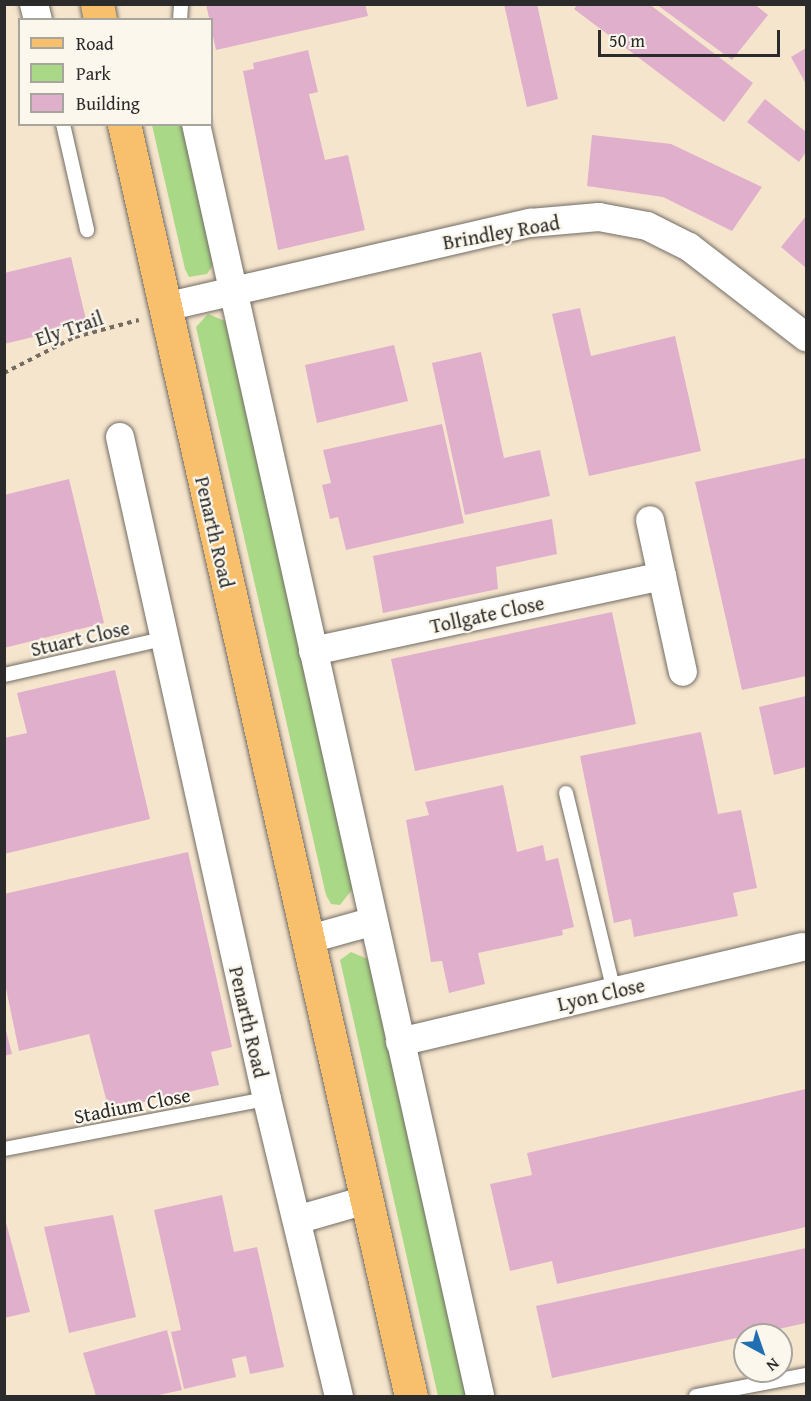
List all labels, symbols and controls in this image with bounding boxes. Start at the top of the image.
legend [18,18,213,126]
scale bar [601,18,782,56]
text: 50 m [609,27,645,54]
text: Road [76,30,114,57]
text: Park [76,60,111,87]
text: Building [76,90,140,117]
street label: Brindley Road [441,210,561,254]
street label: Ely Trail [32,305,106,351]
street label: Penarth Road [191,474,239,590]
street label: Tollgate Close [428,590,546,638]
street label: Stuart Close [28,615,132,661]
street label: Penarth Road [225,964,273,1080]
street label: Lyon Close [555,972,647,1016]
street label: Stadium Close [72,1082,192,1128]
north arrow [733,1323,793,1383]
text: N [761,1353,785,1378]

